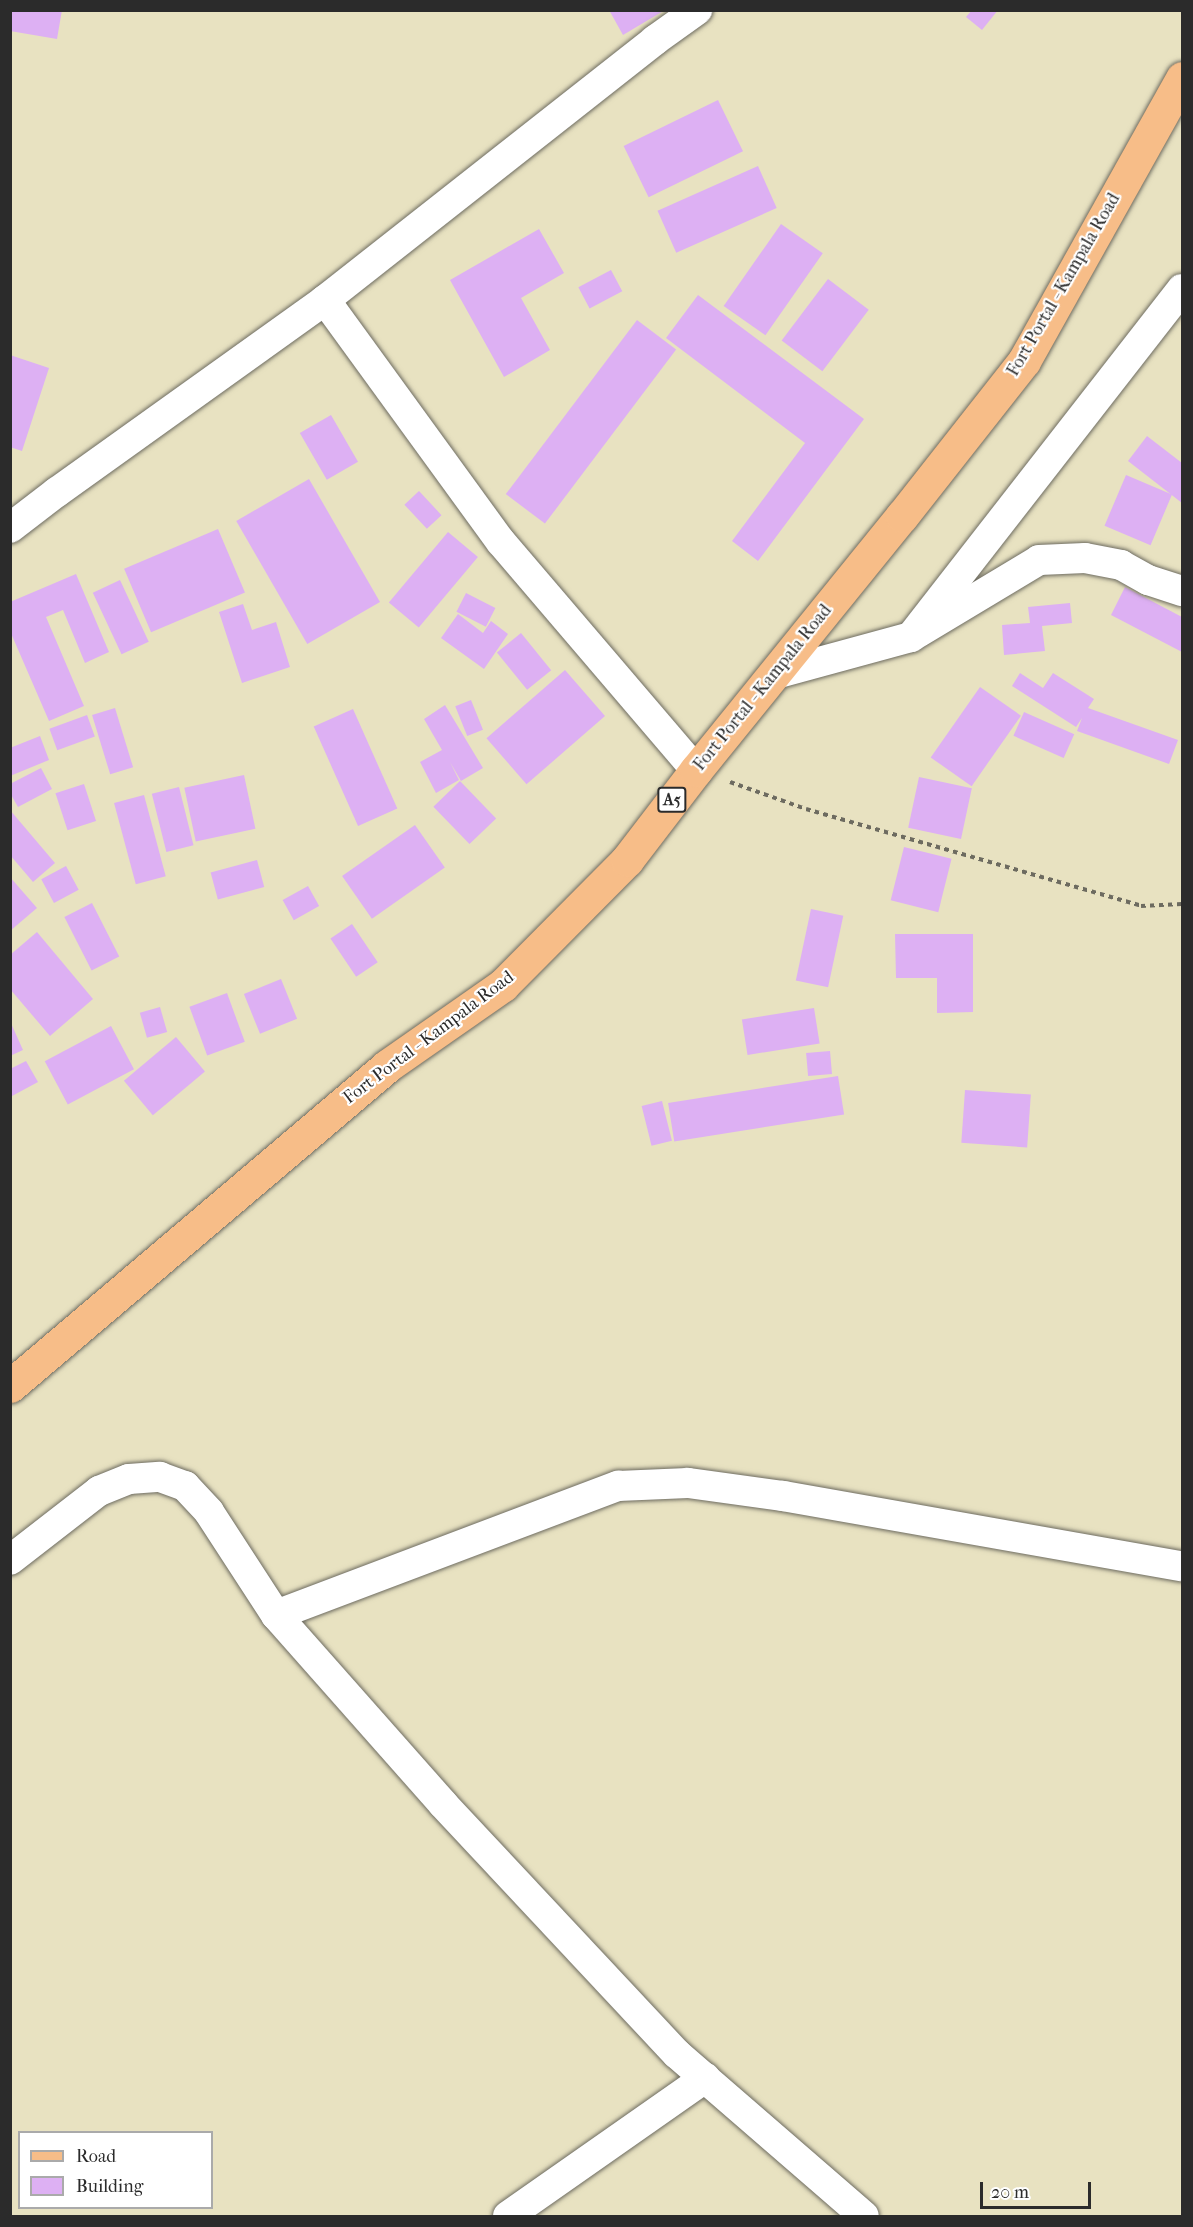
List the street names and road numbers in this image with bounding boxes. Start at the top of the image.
street label: Fort Portal - Kampala Road [1003,190,1125,380]
street label: Fort Portal - Kampala Road [689,600,837,776]
road number: A5 [657,787,687,813]
street label: Fort Portal - Kampala Road [340,967,518,1109]

